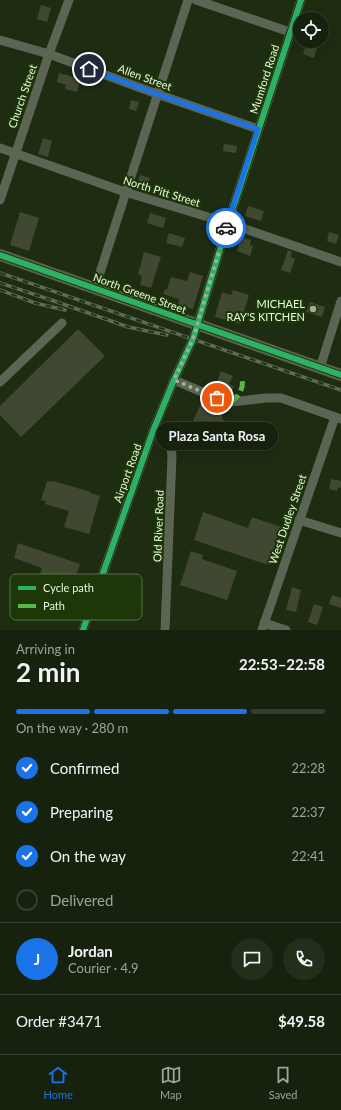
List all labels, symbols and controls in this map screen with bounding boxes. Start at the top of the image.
map controls [293,12,329,48]
button: locate [293,12,329,48]
street label: Mumford Road [247,43,281,115]
pin [72,52,106,86]
icon: home [78,58,100,80]
street label: Allen Street [116,61,174,93]
street label: Church Street [5,62,39,130]
street label: North Pitt Street [122,173,202,209]
courier [206,208,246,248]
icon: car [215,217,237,239]
street label: North Greene Street [92,270,189,316]
place label: MICHAEL RAY'S KITCHEN [227,297,305,323]
marker: MICHAEL RAY'S KITCHEN [308,304,318,314]
pin [200,381,234,415]
icon: bag [206,387,228,409]
callout: Plaza Santa Rosa [156,422,278,450]
text: Plaza Santa Rosa [169,428,265,444]
street label: Airport Road [110,442,144,504]
street label: West Dudley Street [266,472,308,566]
street label: Old River Road [150,490,166,562]
legend [10,574,142,620]
text: Cycle path [43,581,94,594]
text: Path [43,599,65,612]
text: Arriving in [16,641,75,657]
text: 22:53–22:58 [239,655,325,673]
text: 2 min [16,656,80,688]
text: On the way · 280 m [16,720,128,736]
icon: check [16,757,38,779]
text: Confirmed [50,759,119,777]
text: 22:28 [292,760,325,776]
icon: check [16,801,38,823]
text: Preparing [50,803,113,821]
text: 22:37 [292,804,325,820]
icon: check [16,845,38,867]
text: On the way [50,847,126,865]
text: 22:41 [292,848,325,864]
text: Delivered [50,891,113,909]
button: chat [231,938,273,980]
button: phone [283,938,325,980]
text: Jordan [68,942,113,960]
text: J [34,950,40,968]
text: Courier · 4.9 [68,960,139,976]
text: Order #3471 [16,1012,102,1030]
text: $49.58 [278,1012,325,1030]
tab: Home [43,1064,73,1101]
tab: Map [160,1064,182,1101]
tab: Saved [269,1064,297,1101]

